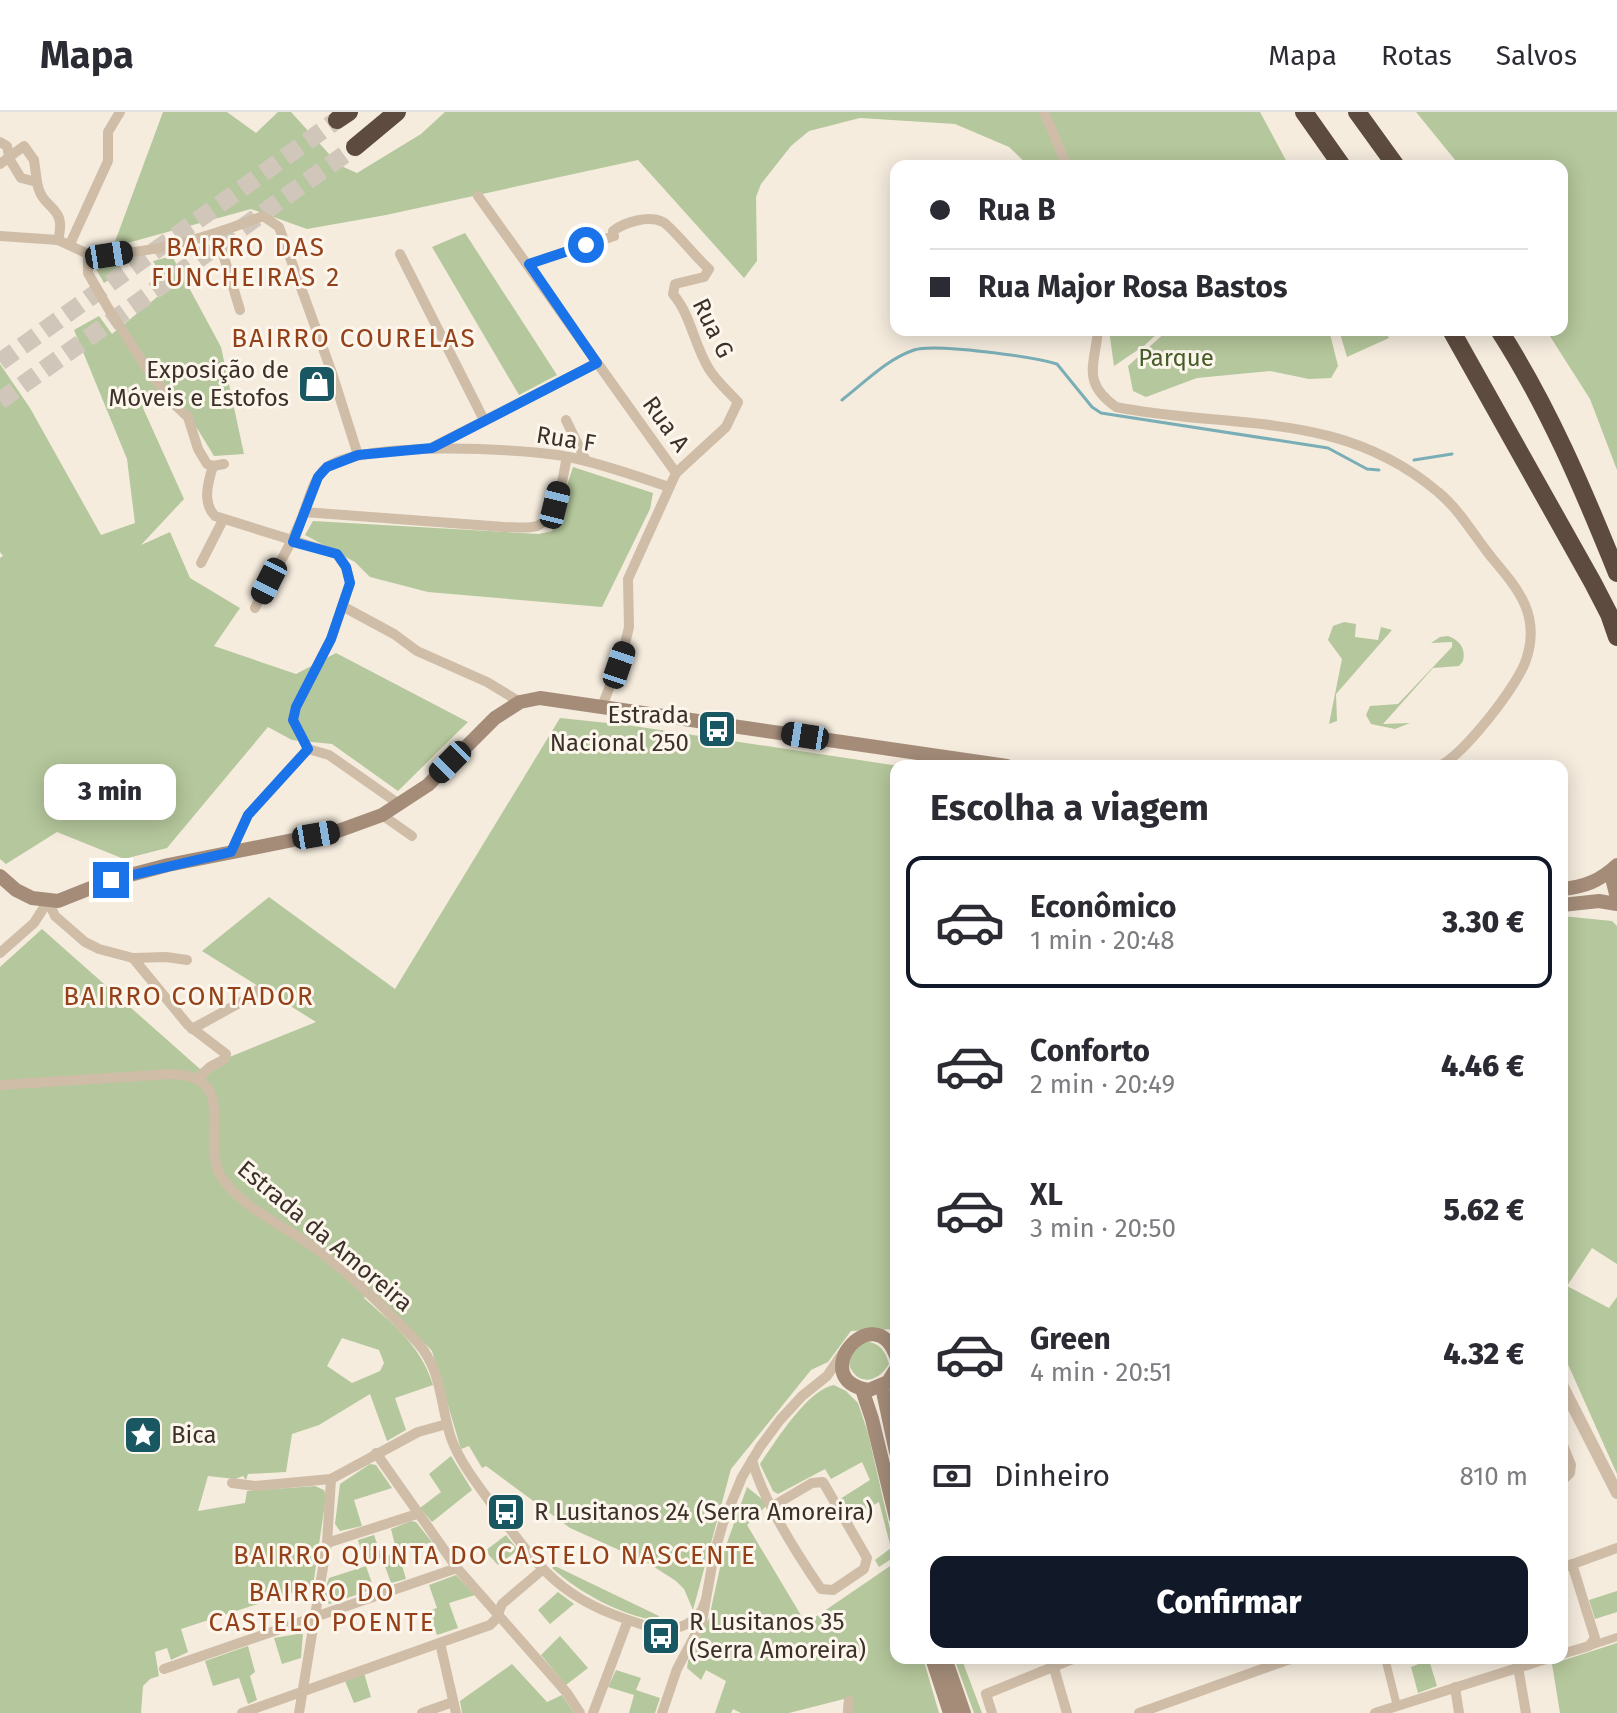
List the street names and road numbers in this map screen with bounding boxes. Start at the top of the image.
street label: Rua G [687,294,739,362]
street label: Rua A [637,391,696,457]
street label: Rua F [534,421,598,458]
street label: Estrada da Amoreira [232,1155,418,1317]

